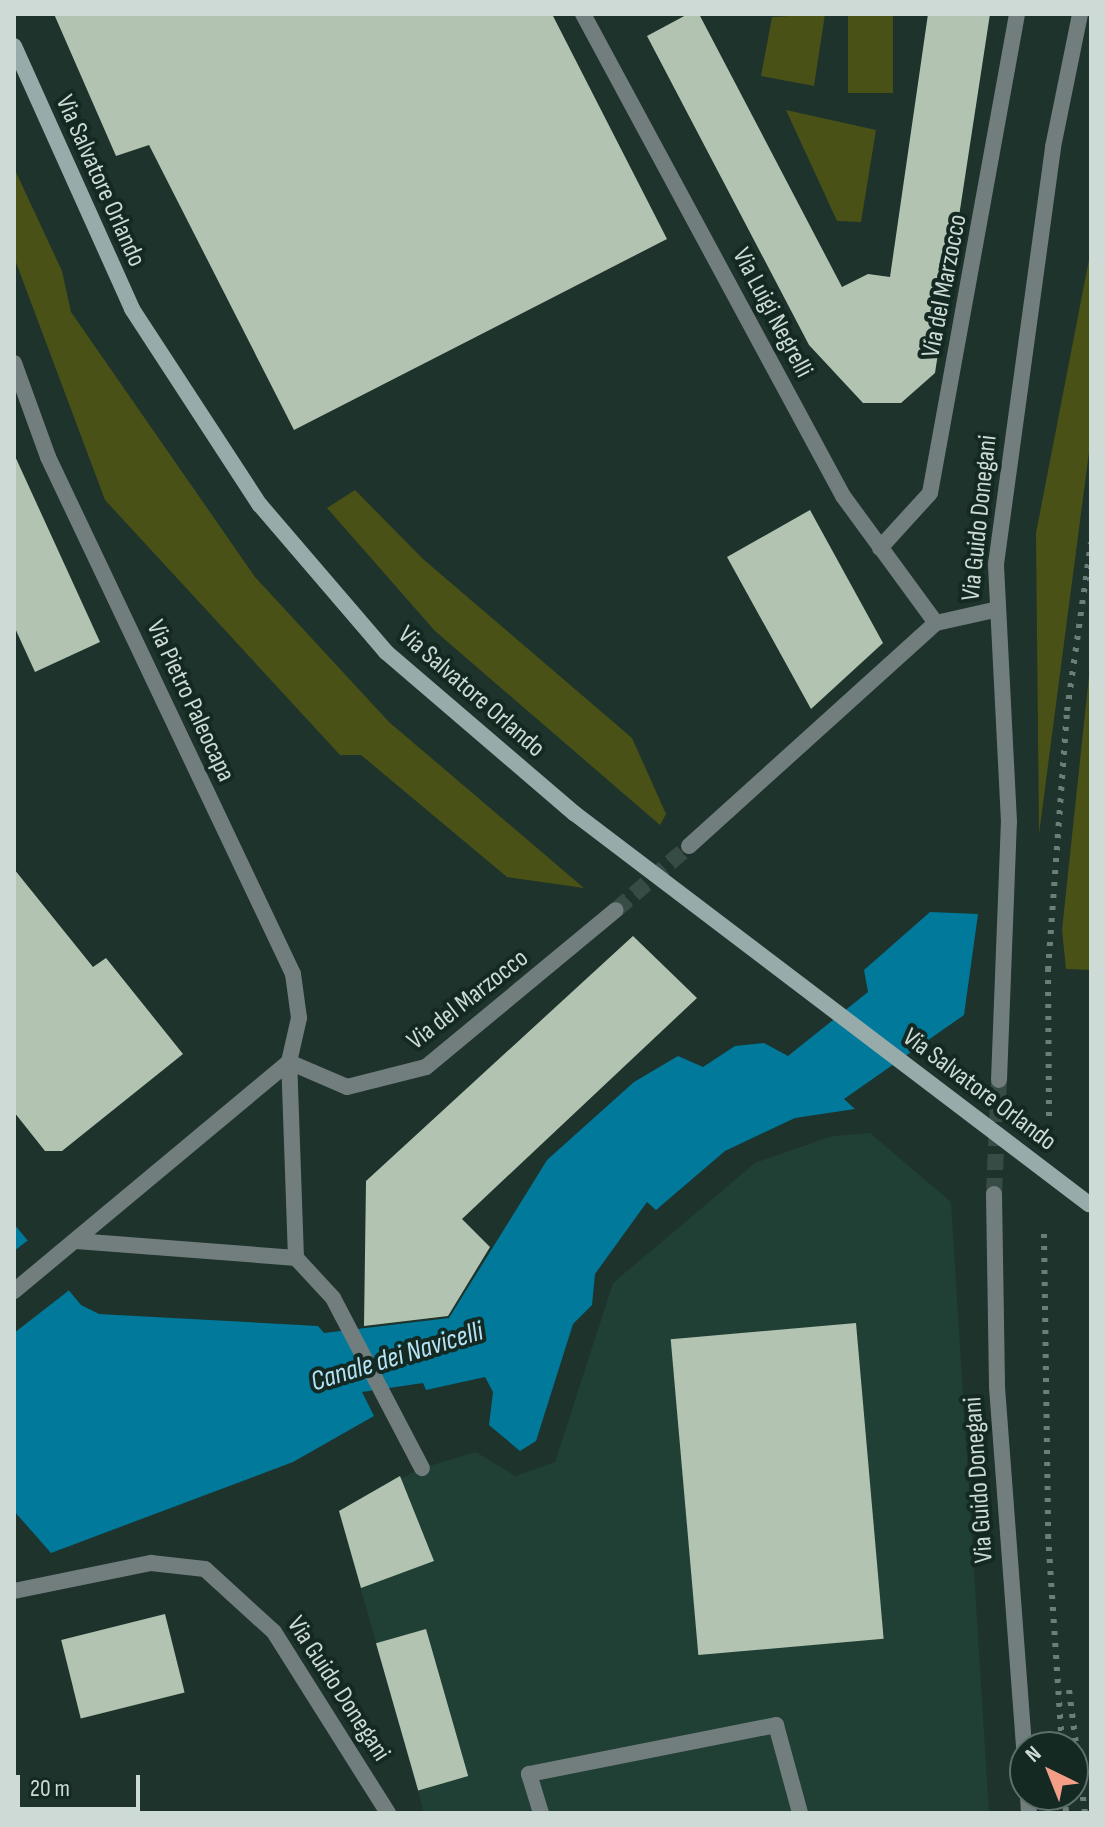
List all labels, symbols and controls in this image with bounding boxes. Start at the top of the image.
street label: Via Salvatore Orlando [48,90,152,272]
street label: Via del Marzocco [916,212,974,360]
street label: Via Luigi Negrelli [725,243,819,383]
street label: Via Guido Donegani [956,434,1004,602]
street label: Via Pietro Paleocapa [139,615,241,787]
street label: Via Salvatore Orlando [391,620,551,764]
street label: Via del Marzocco [401,943,535,1057]
street label: Via Salvatore Orlando [896,1022,1062,1158]
water label: Canale dei Navicelli [307,1315,487,1399]
street label: Via Guido Donegani [958,1396,1000,1564]
street label: Via Guido Donegani [280,1611,396,1767]
north arrow [1009,1731,1089,1811]
text: N [1020,1741,1047,1768]
scale bar [20,1759,144,1809]
text: 20 m [30,1774,70,1803]

